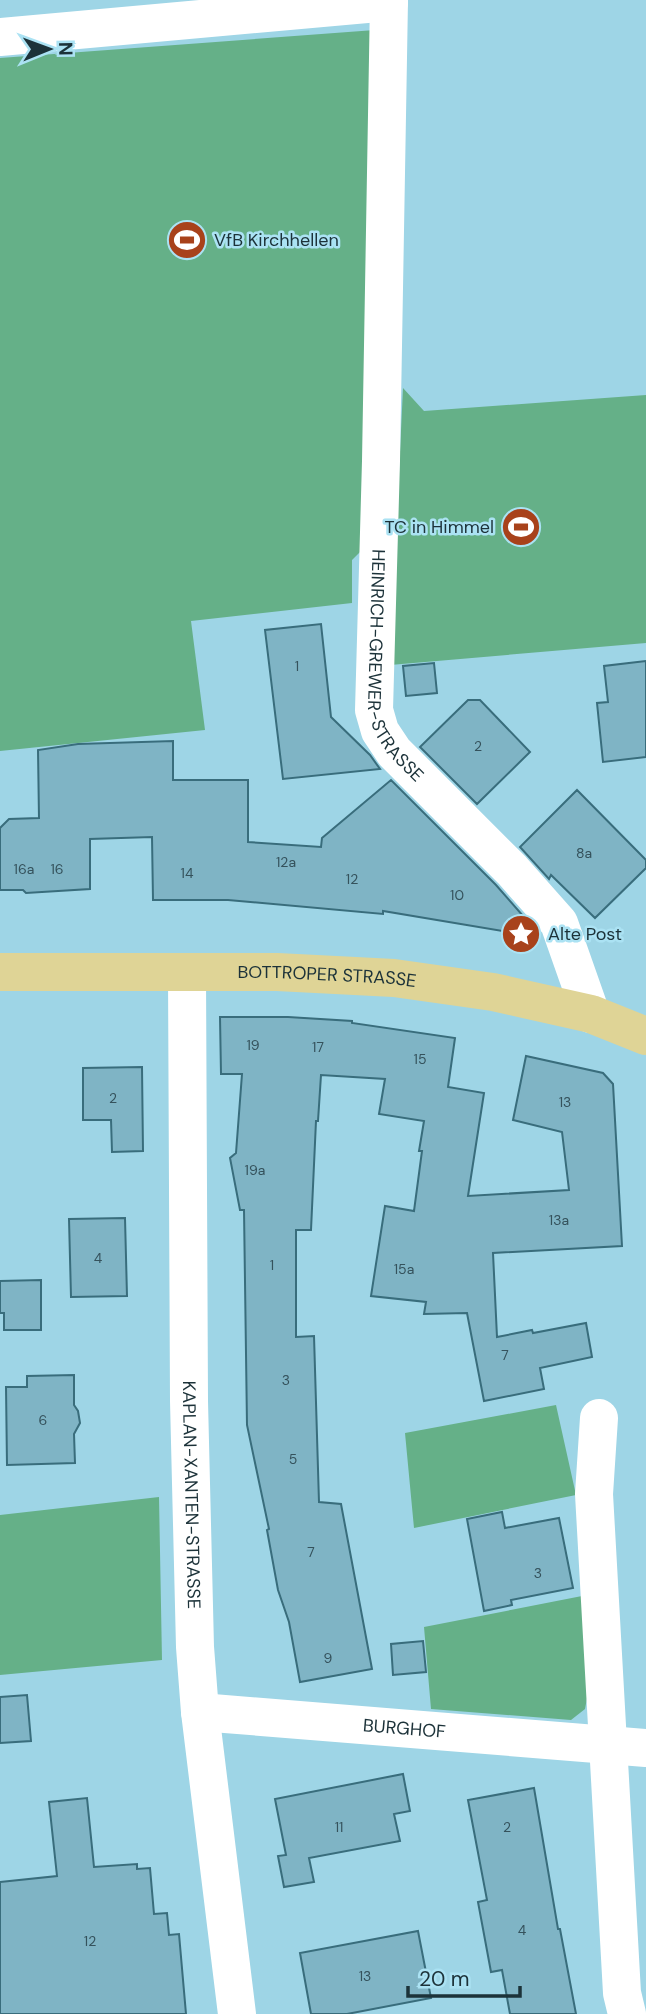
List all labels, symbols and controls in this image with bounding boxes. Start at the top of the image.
north arrow [14,14,84,84]
text: N [53,42,78,56]
sports icon: VfB Kirchhellen [166,219,208,261]
place label: VfB Kirchhellen [214,228,339,252]
sports icon: TC in Himmel [500,506,542,548]
place label: TC in Himmel [385,515,494,539]
street label: HEINRICH-GREWER-STRASSE [362,549,429,787]
house number: 1 [295,657,299,675]
house number: 2 [474,737,482,755]
house number: 8a [576,844,592,862]
house number: 12a [276,853,296,871]
house number: 16a [14,860,34,878]
house number: 16 [50,860,64,878]
house number: 14 [181,864,194,882]
house number: 12 [346,870,358,888]
house number: 10 [450,886,464,904]
place icon: Alte Post [500,913,542,955]
place label: Alte Post [548,922,622,946]
street label: BOTTROPER STRASSE [237,960,418,993]
house number: 19 [246,1036,260,1054]
house number: 17 [312,1038,324,1056]
house number: 15 [414,1050,426,1068]
house number: 2 [109,1089,117,1107]
house number: 13 [559,1093,571,1111]
house number: 19a [245,1161,265,1179]
house number: 13a [549,1211,569,1229]
house number: 4 [94,1249,103,1267]
house number: 1 [270,1256,274,1274]
house number: 15a [394,1260,414,1278]
house number: 7 [501,1346,509,1364]
house number: 3 [282,1371,290,1389]
street label: KAPLAN-XANTEN-STRASSE [177,1381,206,1609]
house number: 6 [39,1411,47,1429]
house number: 5 [289,1450,297,1468]
house number: 7 [307,1543,315,1561]
house number: 3 [534,1564,542,1582]
house number: 9 [324,1649,333,1667]
street label: BURGHOF [362,1713,447,1744]
house number: 11 [335,1818,343,1836]
house number: 2 [503,1818,511,1836]
house number: 4 [518,1921,527,1939]
house number: 12 [84,1932,96,1950]
scale bar [408,1954,520,1998]
text: 20 m [419,1965,470,1993]
house number: 13 [359,1967,371,1985]

